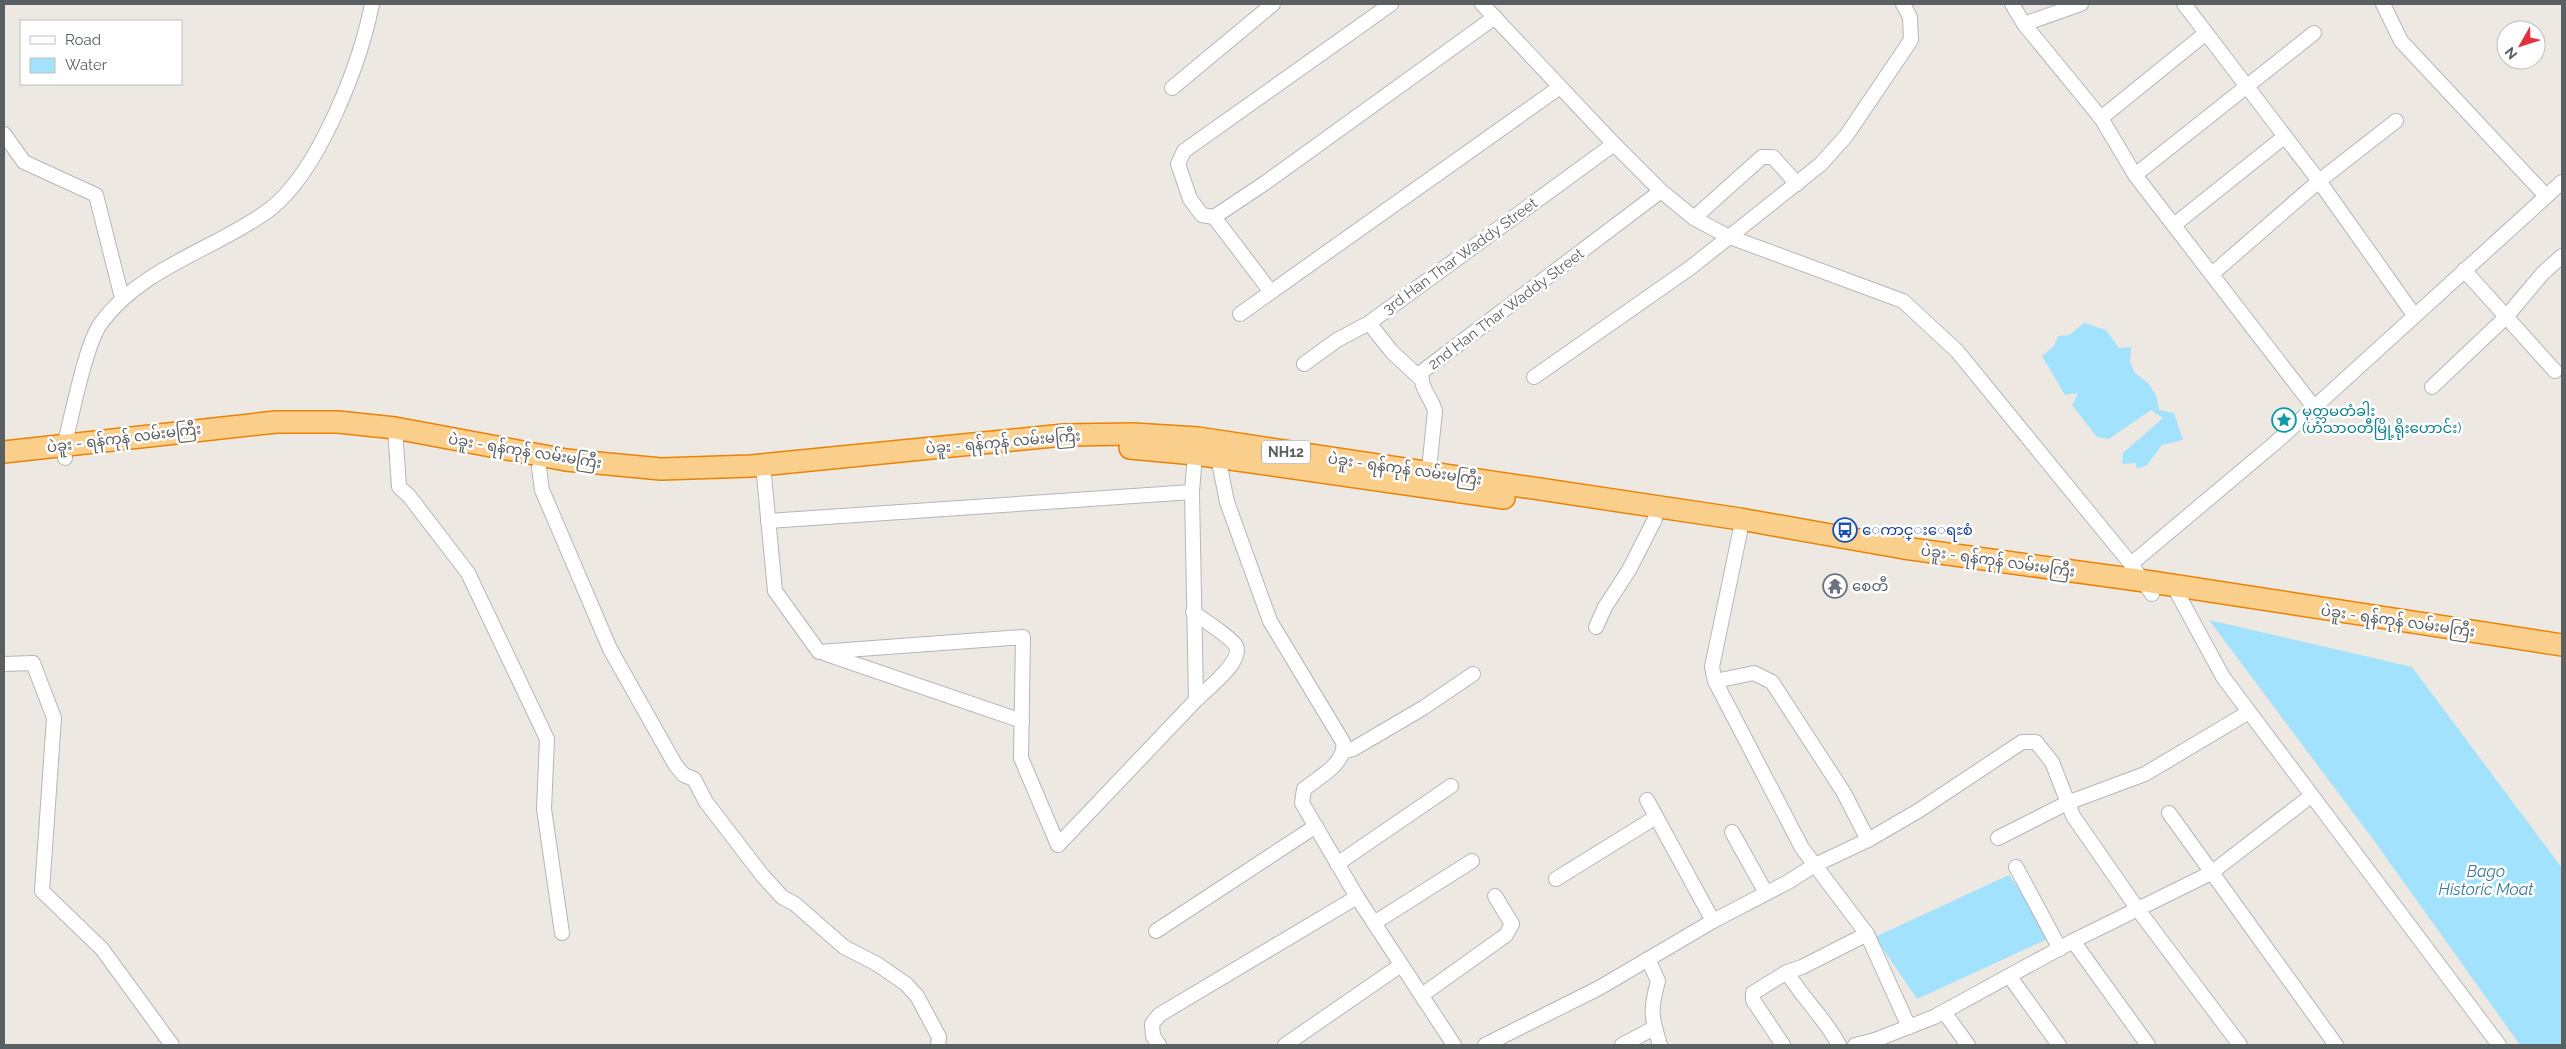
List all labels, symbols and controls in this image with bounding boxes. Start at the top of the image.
legend [20,20,182,85]
north arrow [2496,20,2546,70]
text: Road [65,31,101,49]
text: N [2501,44,2520,62]
text: Water [65,56,108,74]
street label: 3rd Han Thar Waddy Street [1379,194,1541,318]
street label: 2nd Han Thar Waddy Street [1425,245,1587,373]
place label: မုတ္တမတံခါး (ဟံသာဝတီမြို့ရိုးဟောင်း) [2302,401,2462,440]
place icon: မုတ္တမတံခါး (ဟံသာဝတီမြို့ရိုးဟောင်း) [2271,407,2297,433]
street label: ပဲခူး - ရန်ကုန် လမ်းမကြီး [46,419,203,459]
street label: ပဲခူး - ရန်ကုန် လမ်းမကြီး [925,425,1081,461]
street label: ပဲခူး - ရန်ကုန် လမ်းမကြီး [446,429,603,475]
road number: NH12 [1262,441,1310,464]
street label: ပဲခူး - ရန်ကုန် လမ်းမကြီး [1326,448,1483,492]
bus stop icon: ေကာင္းေရႊစံ [1832,517,1858,543]
place label: ေကာင္းေရႊစံ [1862,521,1973,542]
street label: ပဲခူး - ရန်ကုန် လမ်းမကြီး [1919,540,2076,584]
temple icon: စေတီ [1822,573,1848,599]
place label: စေတီ [1852,576,1888,595]
street label: ပဲခူး - ရန်ကုန် လမ်းမကြီး [2319,600,2476,644]
water label: Bago Historic Moat [2439,862,2534,899]

